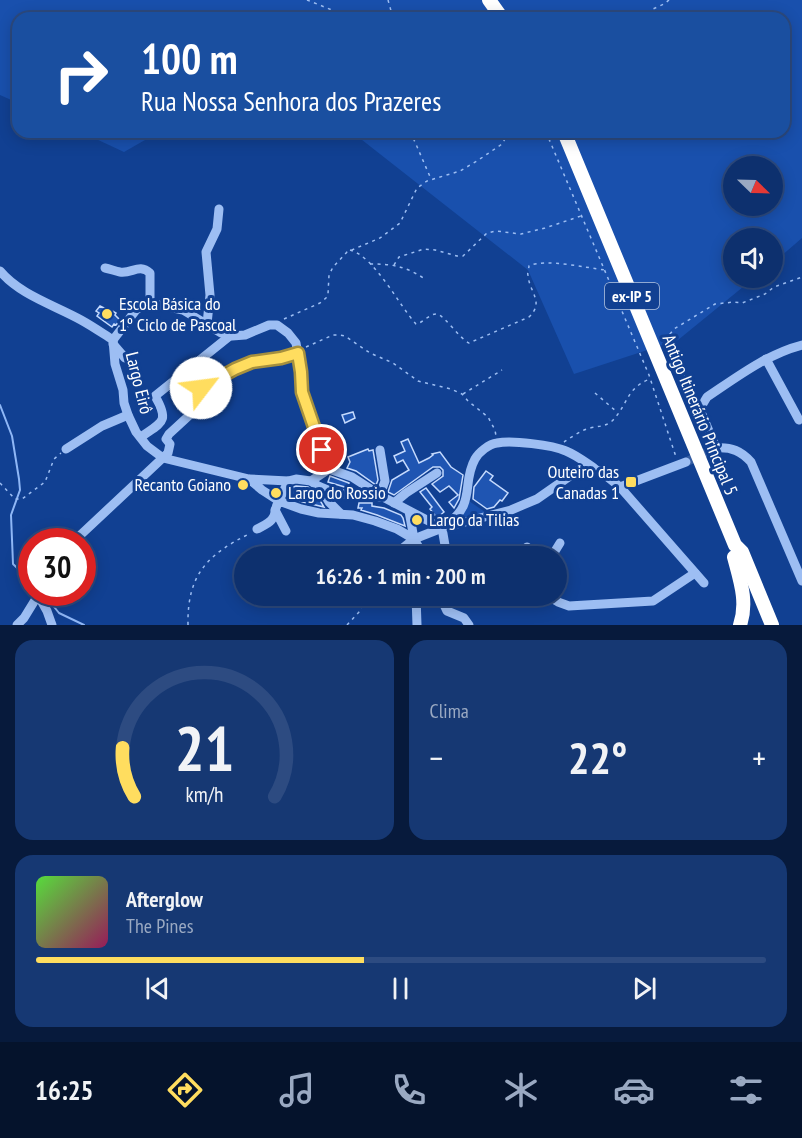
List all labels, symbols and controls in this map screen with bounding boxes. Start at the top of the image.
text: 100 m [141,31,238,86]
icon: right [42,36,120,114]
text: Rua Nossa Senhora dos Prazeres [141,84,441,118]
north arrow [723,156,783,216]
map controls [723,156,783,288]
button: sound [723,228,783,288]
road number: ex-IP 5 [605,283,659,309]
place label: Escola Básica do 1º Ciclo de Pascoal [119,292,237,336]
marker: Escola Básica do 1º Ciclo de Pascoal [100,307,114,321]
street label: Antigo Itinerário Principal 5 [658,331,743,499]
street label: Largo Eirô [121,350,158,416]
position arrow [169,356,233,420]
pin [296,424,347,475]
icon: arrive [305,433,338,466]
place label: Outeiro das Canadas 1 [548,460,619,504]
place label: Recanto Goiano [134,473,231,496]
marker: Outeiro das Canadas 1 [624,475,638,489]
marker: Recanto Goiano [236,478,250,492]
place label: Largo do Rossio [288,481,386,504]
marker: Largo do Rossio [269,486,283,500]
place label: Largo da Tilias [429,508,519,531]
marker: Largo da Tilias [410,513,424,527]
speed limit sign: 30 [18,528,96,606]
text: 16:26 · 1 min · 200 m [315,562,486,590]
text: Clima [430,698,469,724]
text: 21 [174,707,234,788]
text: 22° [568,728,627,786]
text: − [430,736,443,779]
text: + [752,736,766,779]
text: km/h [185,780,223,808]
text: Afterglow [126,885,203,913]
text: The Pines [126,913,193,939]
icon: previous [141,972,174,1005]
icon: pause [384,972,417,1005]
icon: next [628,972,661,1005]
icon: directions [164,1069,206,1111]
icon: music [276,1069,318,1111]
icon: phone [388,1069,430,1111]
icon: climate [500,1069,542,1111]
icon: car [613,1069,655,1111]
icon: filters [725,1069,767,1111]
text: 16:25 [35,1073,94,1107]

